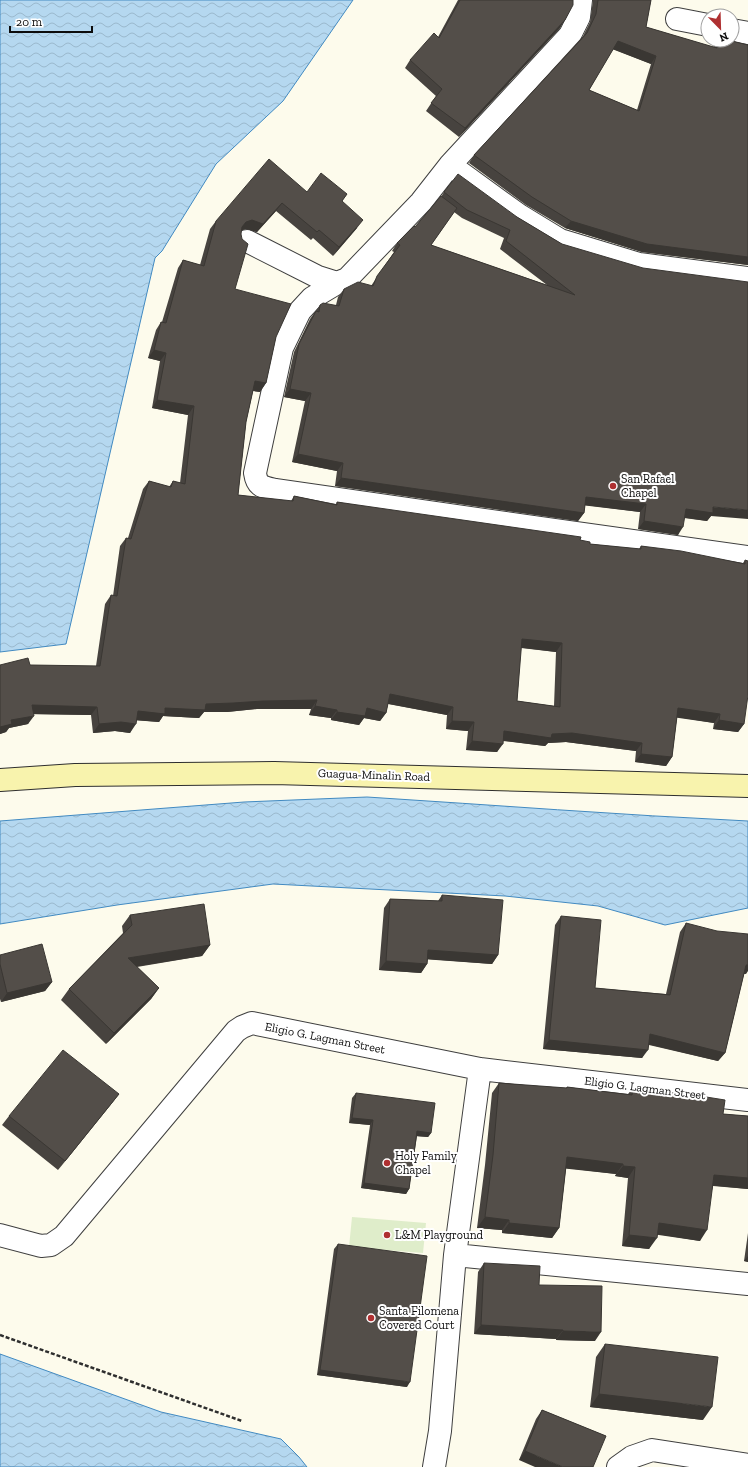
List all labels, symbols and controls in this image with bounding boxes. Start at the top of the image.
scale bar [10,8,92,34]
north arrow [700,8,740,48]
text: 20 m [16,15,43,29]
text: N [717,29,730,45]
place label: San Rafael Chapel [621,472,674,500]
marker: San Rafael Chapel [608,481,618,491]
street label: Guagua-Minalin Road [318,766,431,784]
street label: Eligio G. Lagman Street [264,1019,387,1057]
street label: Eligio G. Lagman Street [584,1074,707,1102]
place label: Holy Family Chapel [395,1149,458,1177]
marker: Holy Family Chapel [382,1158,392,1168]
place label: L&M Playground [395,1228,484,1242]
marker: L&M Playground [382,1230,392,1240]
place label: Santa Filomena Covered Court [379,1304,459,1332]
marker: Santa Filomena Covered Court [366,1313,376,1323]

